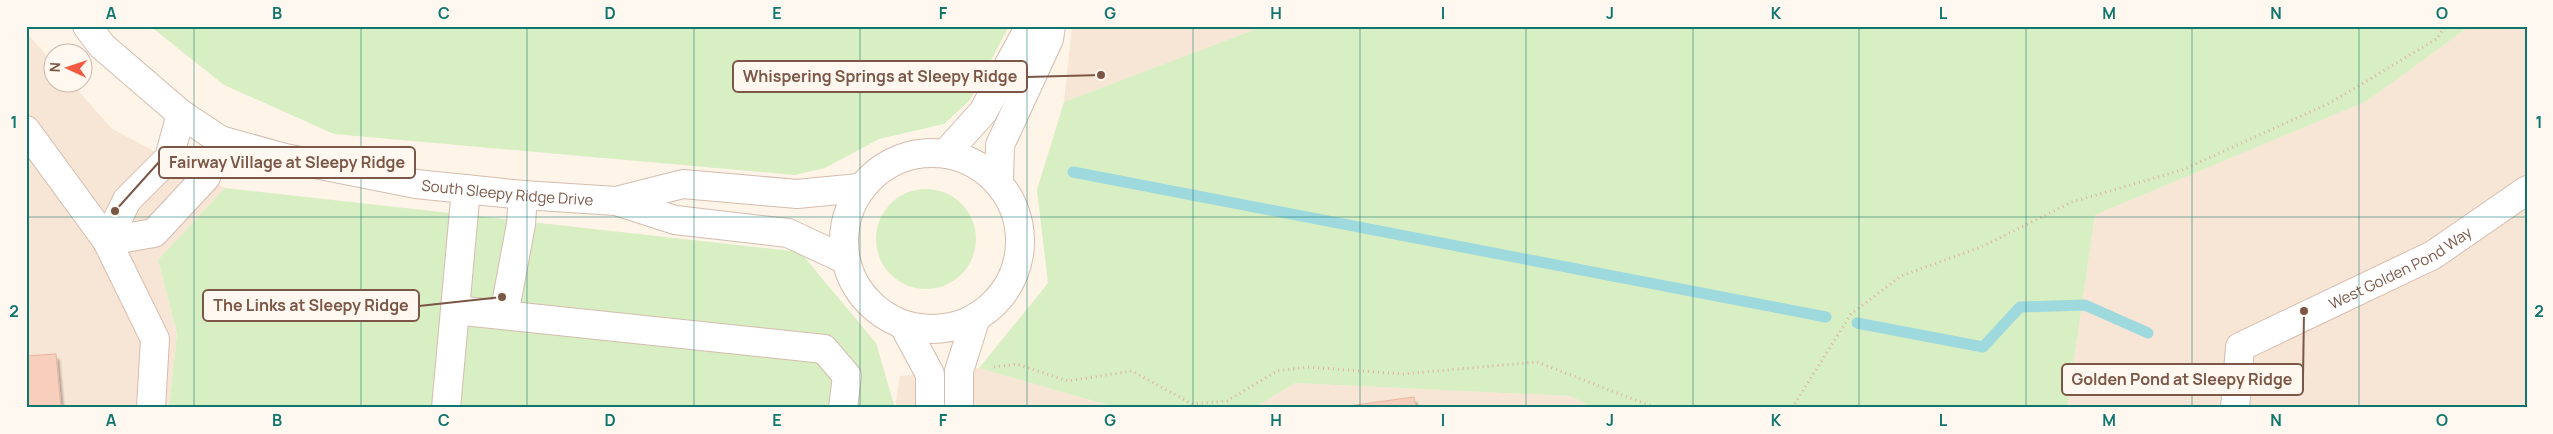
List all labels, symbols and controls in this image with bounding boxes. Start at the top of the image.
text: A [106,2,117,24]
text: B [272,2,282,24]
text: C [438,2,450,24]
text: D [604,2,616,24]
text: E [772,2,782,24]
text: F [939,2,948,24]
text: G [1104,2,1116,24]
text: H [1270,2,1282,24]
text: I [1441,2,1445,24]
text: J [1606,2,1614,24]
text: K [1771,2,1782,24]
text: L [1939,2,1948,24]
text: M [2102,2,2116,24]
text: N [2270,2,2282,24]
text: O [2436,2,2448,24]
north arrow [42,42,92,92]
callout: Whispering Springs at Sleepy Ridge [733,61,1027,92]
text: N [45,62,64,73]
text: Whispering Springs at Sleepy Ridge [743,65,1018,87]
text: 1 [10,111,18,133]
text: 1 [2535,111,2543,133]
callout: Fairway Village at Sleepy Ridge [159,147,415,178]
text: Fairway Village at Sleepy Ridge [169,151,405,173]
street label: South Sleepy Ridge Drive [421,174,594,210]
street label: West Golden Pond Way [2325,221,2476,314]
callout: The Links at Sleepy Ridge [203,290,419,321]
text: The Links at Sleepy Ridge [213,294,409,316]
text: 2 [9,300,19,322]
text: 2 [2534,300,2544,322]
callout: Golden Pond at Sleepy Ridge [2062,364,2303,395]
text: Golden Pond at Sleepy Ridge [2072,368,2293,390]
text: A [106,409,117,431]
text: B [272,409,282,431]
text: C [438,409,450,431]
text: D [604,409,616,431]
text: E [772,409,782,431]
text: F [939,409,948,431]
text: G [1104,409,1116,431]
text: H [1270,409,1282,431]
text: I [1441,409,1445,431]
text: J [1606,409,1614,431]
text: K [1771,409,1782,431]
text: L [1939,409,1948,431]
text: M [2102,409,2116,431]
text: N [2270,409,2282,431]
text: O [2436,409,2448,431]

